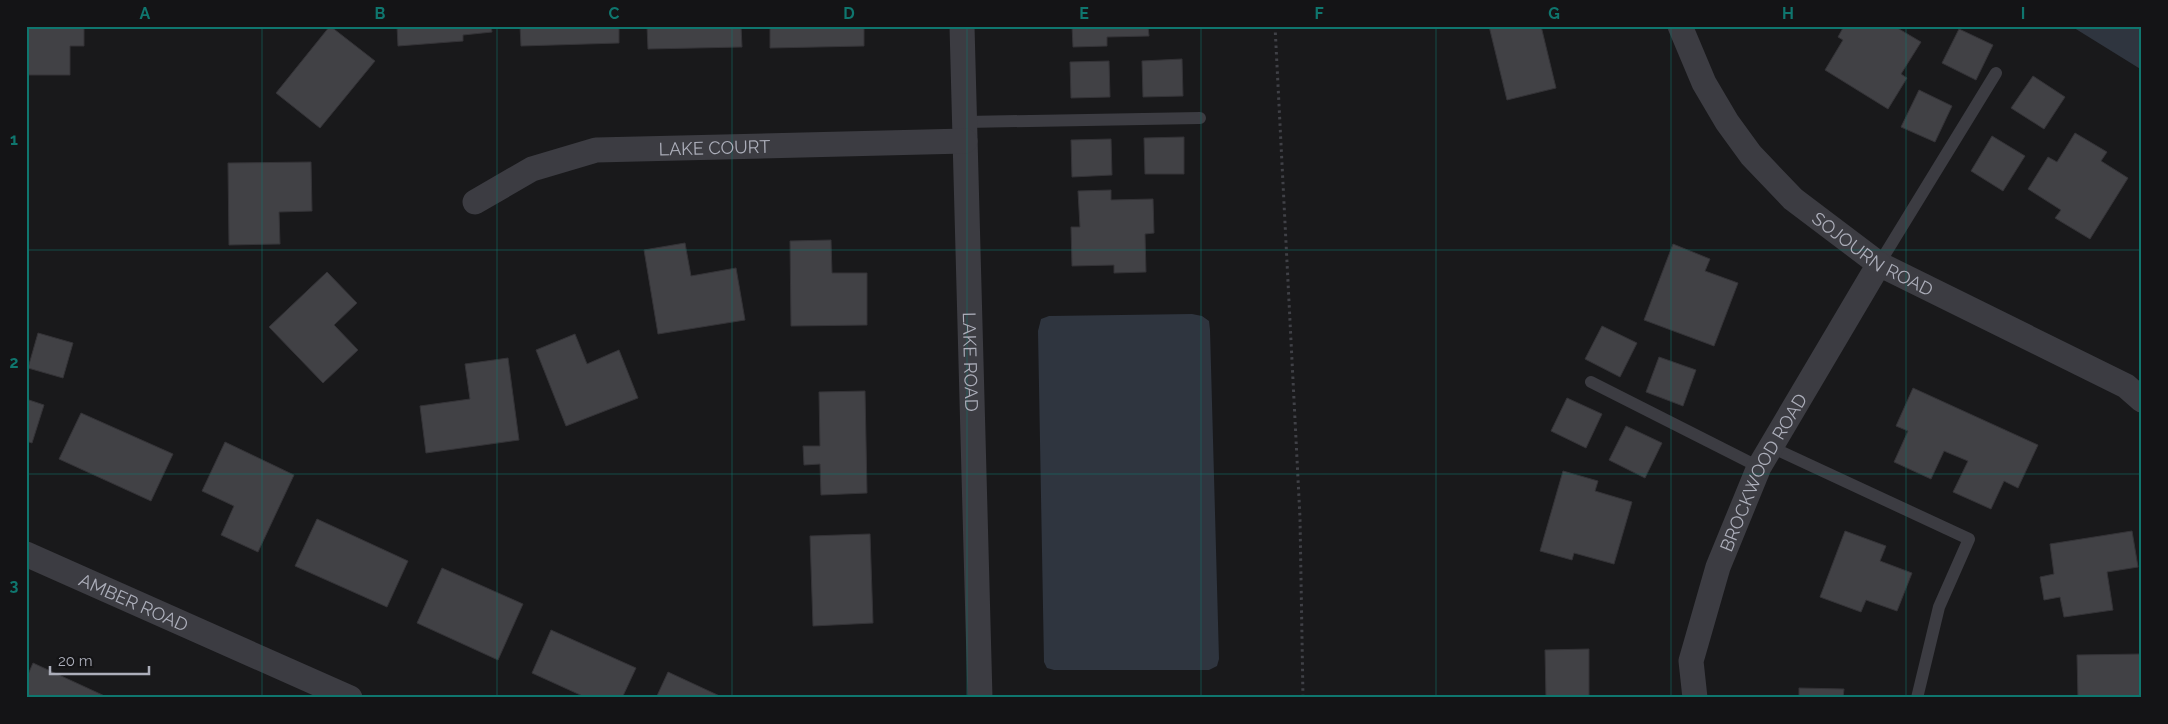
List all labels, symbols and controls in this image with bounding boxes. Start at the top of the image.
text: A [140,4,151,23]
text: B [375,4,386,23]
text: C [609,4,620,23]
text: D [843,4,855,23]
text: E [1079,4,1089,23]
text: F [1314,4,1324,23]
text: G [1548,4,1560,23]
text: H [1782,4,1794,23]
text: I [2021,4,2025,23]
text: 1 [10,130,18,149]
street label: LAKE COURT [658,135,770,159]
street label: SOJOURN ROAD [1808,207,1937,300]
street label: LAKE ROAD [959,312,983,412]
text: 2 [9,353,19,372]
street label: BROCKWOOD ROAD [1715,389,1811,554]
street label: AMBER ROAD [76,569,192,635]
text: 3 [10,576,19,595]
scale bar [50,644,149,676]
text: 20 m [58,652,93,670]

